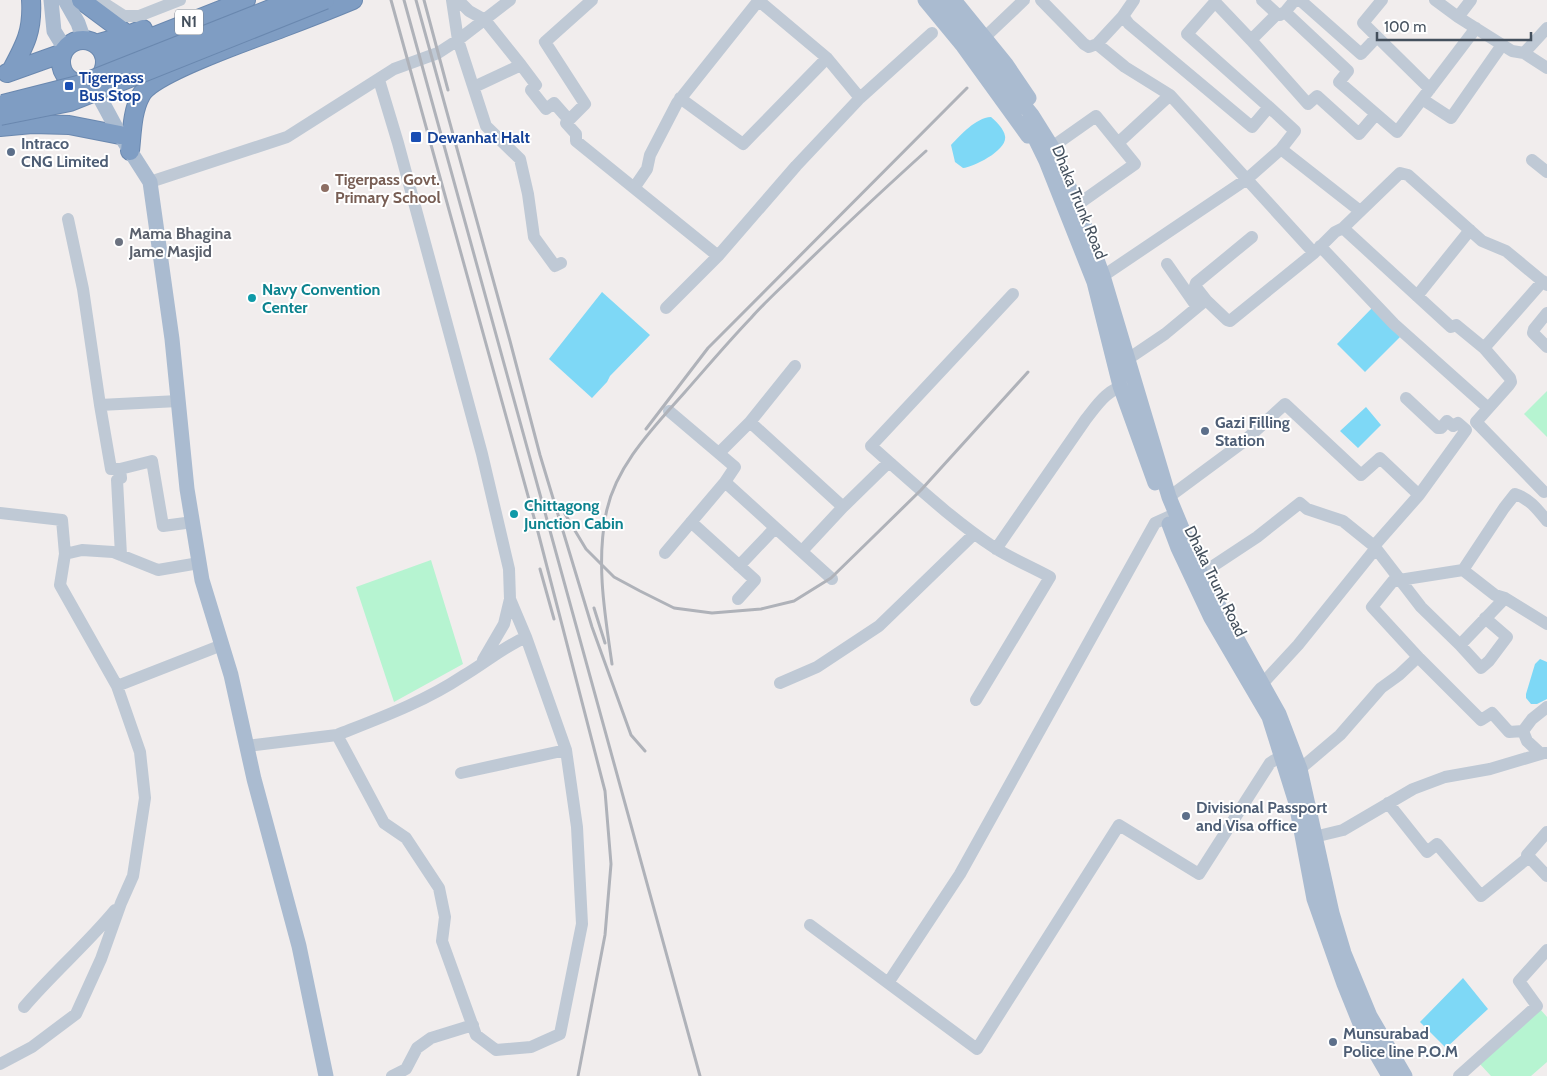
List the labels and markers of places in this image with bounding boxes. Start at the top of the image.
place label: Tigerpass Bus Stop [79,68,144,105]
marker: Tigerpass Bus Stop [63,80,75,92]
place label: Dewanhat Halt [427,128,530,147]
marker: Dewanhat Halt [409,130,423,144]
place label: Intraco CNG Limited [21,134,109,171]
marker: Intraco CNG Limited [5,146,17,158]
place label: Tigerpass Govt. Primary School [335,170,441,207]
marker: Tigerpass Govt. Primary School [319,182,331,194]
place label: Mama Bhagina Jame Masjid [128,224,231,261]
marker: Mama Bhagina Jame Masjid [113,236,125,248]
place label: Navy Convention Center [262,280,380,317]
marker: Navy Convention Center [246,292,258,304]
place label: Gazi Filling Station [1215,413,1290,450]
marker: Gazi Filling Station [1199,425,1211,437]
place label: Chittagong Junction Cabin [523,496,624,533]
marker: Chittagong Junction Cabin [508,508,520,520]
place label: Divisional Passport and Visa office [1196,798,1328,835]
marker: Divisional Passport and Visa office [1180,810,1192,822]
place label: Munsurabad Police line P.O.M [1343,1024,1458,1061]
marker: Munsurabad Police line P.O.M [1327,1036,1339,1048]

